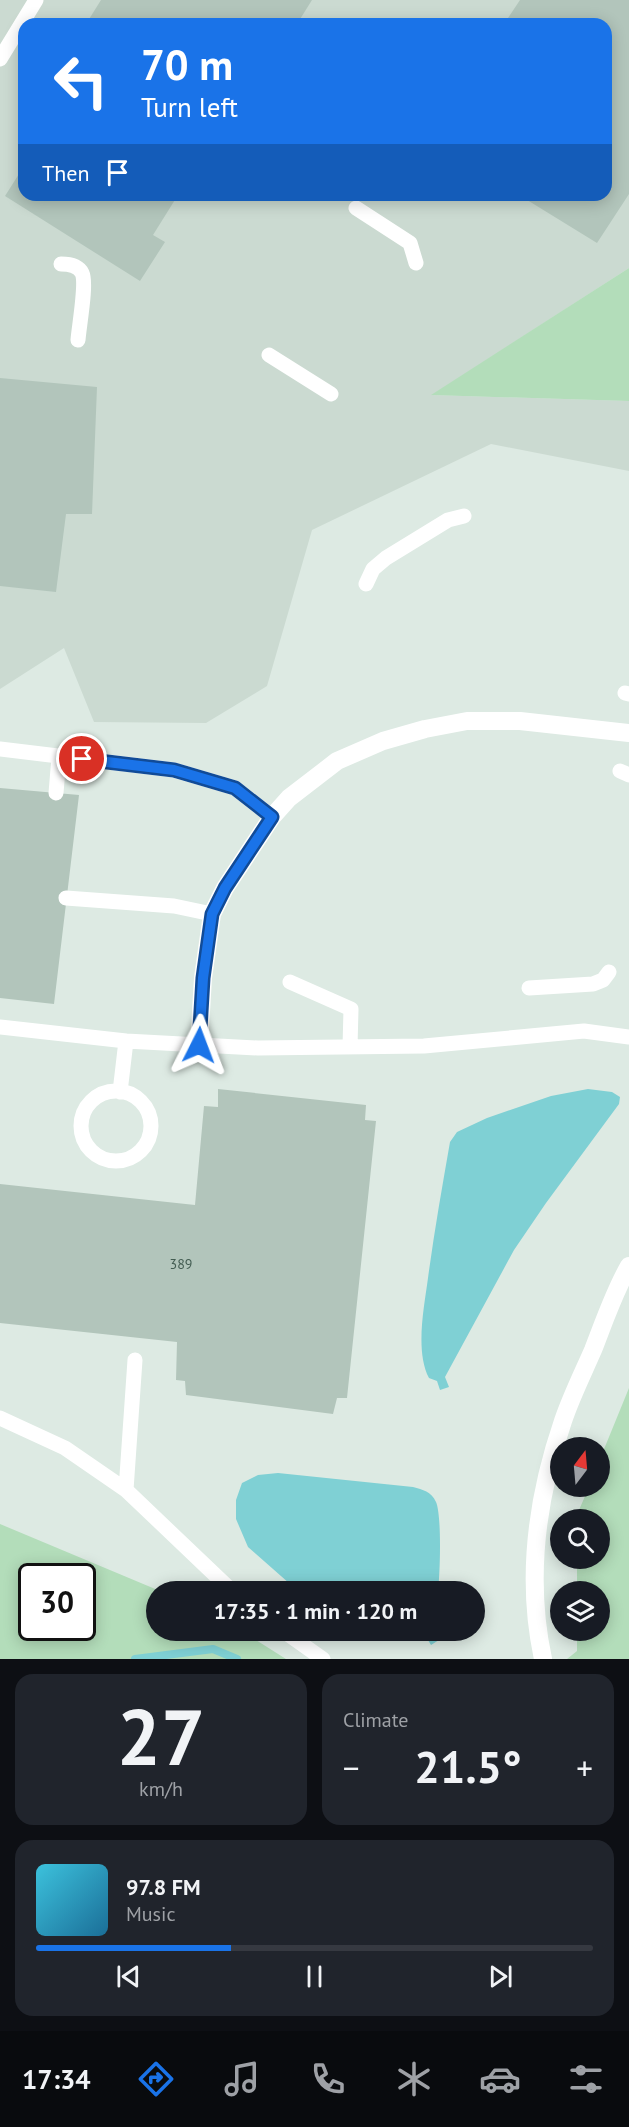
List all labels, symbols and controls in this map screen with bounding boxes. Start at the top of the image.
text: 70 m [141,37,233,92]
icon: left [42,42,120,120]
text: Turn left [141,90,238,124]
icon: arrive [101,156,134,189]
text: Then [42,159,89,187]
pin [56,733,107,784]
icon: arrive [65,742,98,775]
position arrow [167,1013,231,1077]
house number: 389 [170,1255,192,1273]
north arrow [550,1437,610,1497]
map controls [550,1437,610,1641]
button: search [550,1509,610,1569]
speed limit sign: 30 [18,1563,96,1641]
button: layers [550,1581,610,1641]
text: 17:35 · 1 min · 120 m [214,1597,417,1625]
text: 27 [117,1686,205,1787]
text: Climate [343,1707,409,1733]
text: 21.5° [414,1737,522,1795]
text: − [343,1746,360,1789]
text: + [576,1746,593,1789]
text: km/h [139,1776,183,1802]
text: 97.8 FM [126,1873,201,1901]
text: Music [126,1901,175,1927]
icon: previous [112,1960,145,1993]
icon: pause [298,1960,331,1993]
icon: next [484,1960,517,1993]
icon: directions [135,2058,177,2100]
icon: music [221,2058,263,2100]
icon: phone [307,2058,349,2100]
icon: climate [393,2058,435,2100]
icon: car [479,2058,521,2100]
icon: filters [565,2058,607,2100]
text: 17:34 [22,2062,91,2096]

